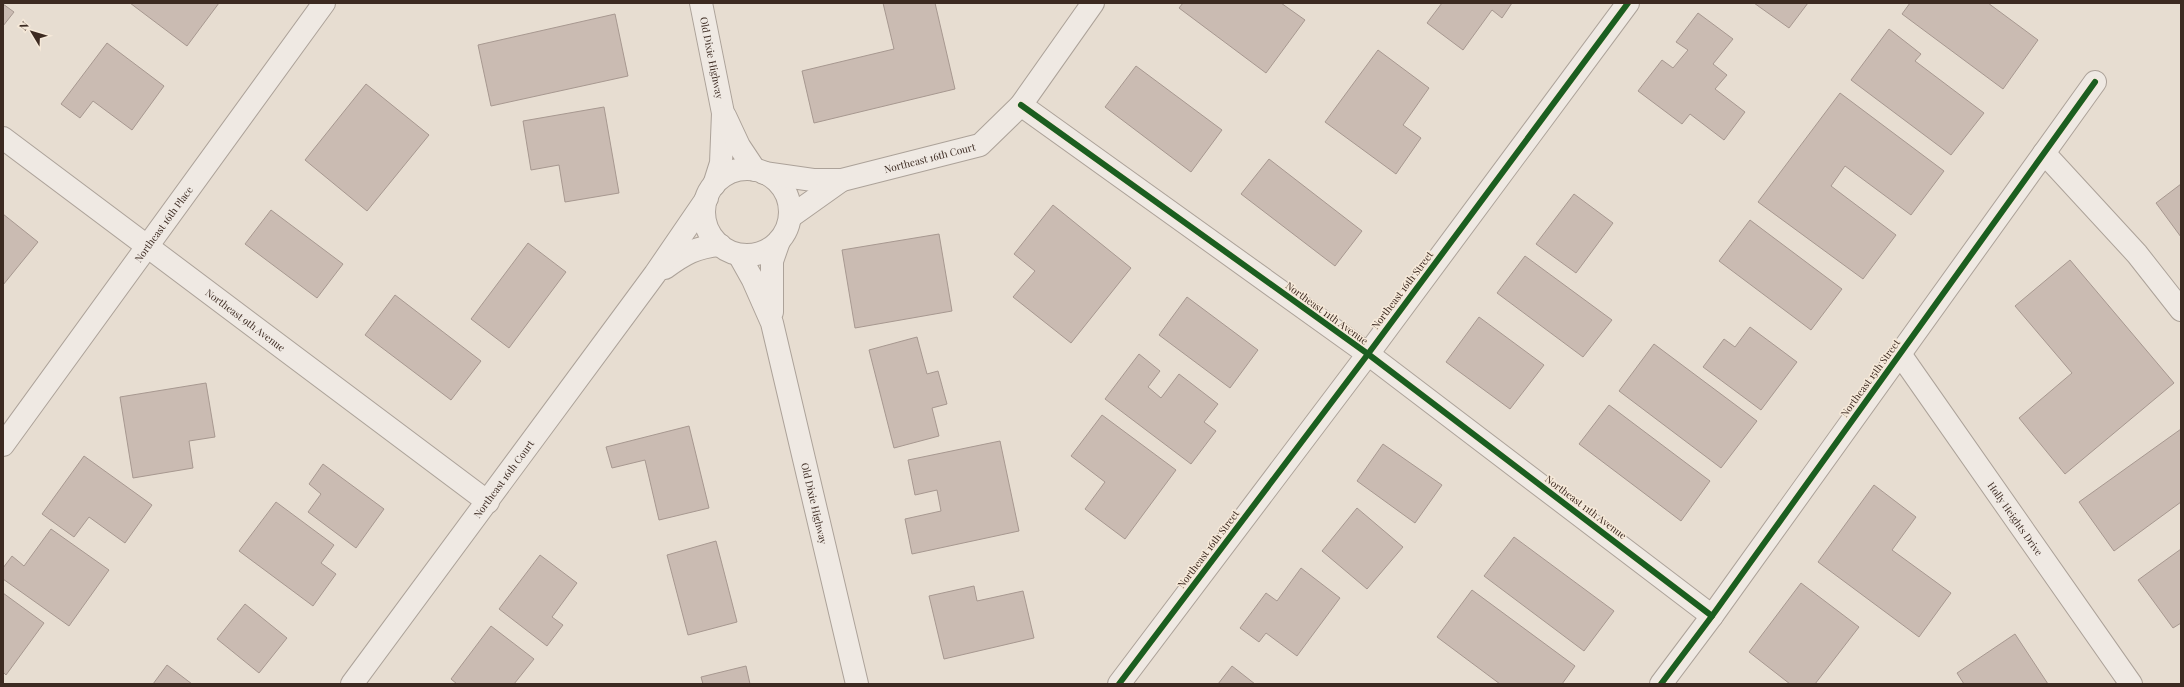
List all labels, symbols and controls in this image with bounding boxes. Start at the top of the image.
north arrow [12,12,52,52]
street label: Old Dixie Highway [697,16,727,100]
text: N [15,18,32,33]
street label: Northeast 16th Court [883,139,977,176]
street label: Northeast 16th Place [131,183,196,265]
street label: Northeast 16th Street [1368,248,1436,332]
street label: Northeast 11th Avenue [1283,278,1371,348]
street label: Northeast 9th Avenue [203,285,288,354]
street label: Northeast 15th Street [1837,336,1903,420]
street label: Northeast 16th Court [470,437,537,521]
street label: Old Dixie Highway [798,461,831,546]
street label: Northeast 11th Avenue [1542,472,1630,542]
street label: Holly Heights Drive [1984,479,2046,558]
street label: Northeast 16th Street [1174,507,1242,591]

